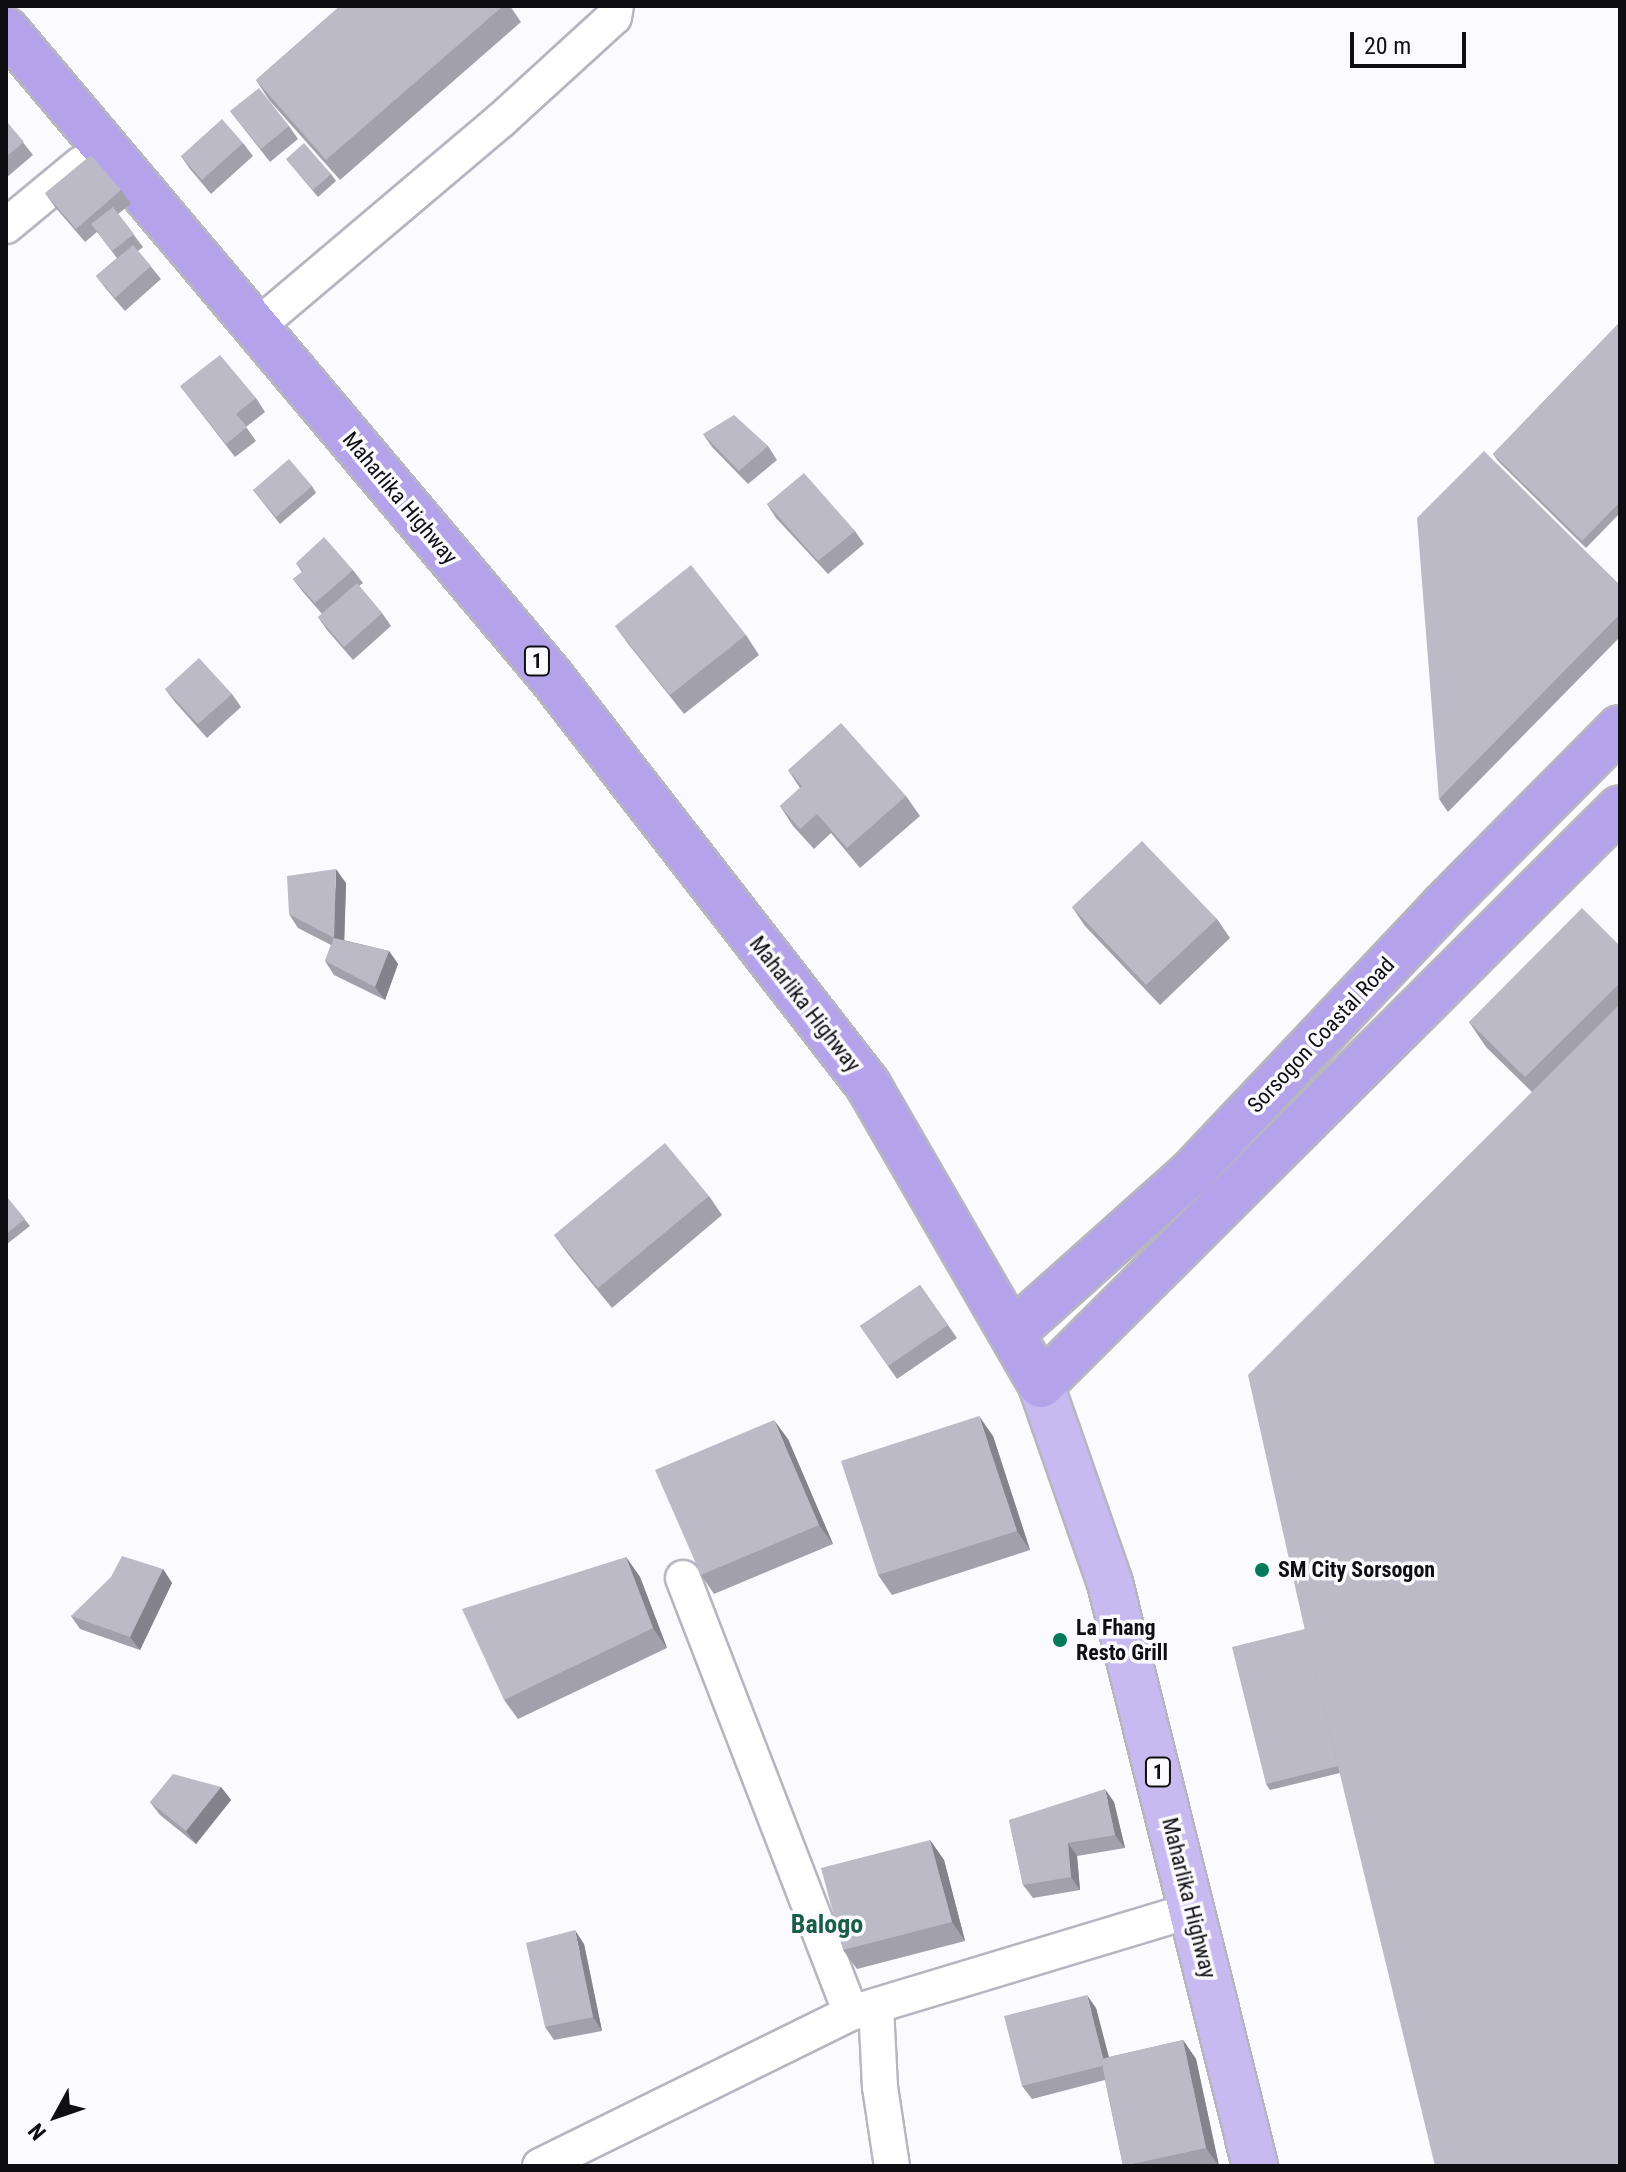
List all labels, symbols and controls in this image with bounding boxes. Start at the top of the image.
scale bar [1354,16,1470,66]
text: 20 m [1364,32,1411,60]
street label: Maharlika Highway [337,426,463,570]
road number: 1 [523,645,551,677]
street label: Maharlika Highway [744,931,866,1077]
street label: Sorsogon Coastal Road [1242,952,1400,1118]
place label: SM City Sorsogon [1278,1557,1435,1583]
marker: SM City Sorsogon [1253,1561,1271,1579]
place label: La Fhang Resto Grill [1076,1614,1168,1666]
marker: La Fhang Resto Grill [1051,1631,1069,1649]
road number: 1 [1144,1756,1172,1788]
street label: Maharlika Highway [1156,1815,1222,1981]
district label: Balogo [791,1909,863,1941]
north arrow [16,2076,96,2156]
text: N [23,2119,51,2145]

